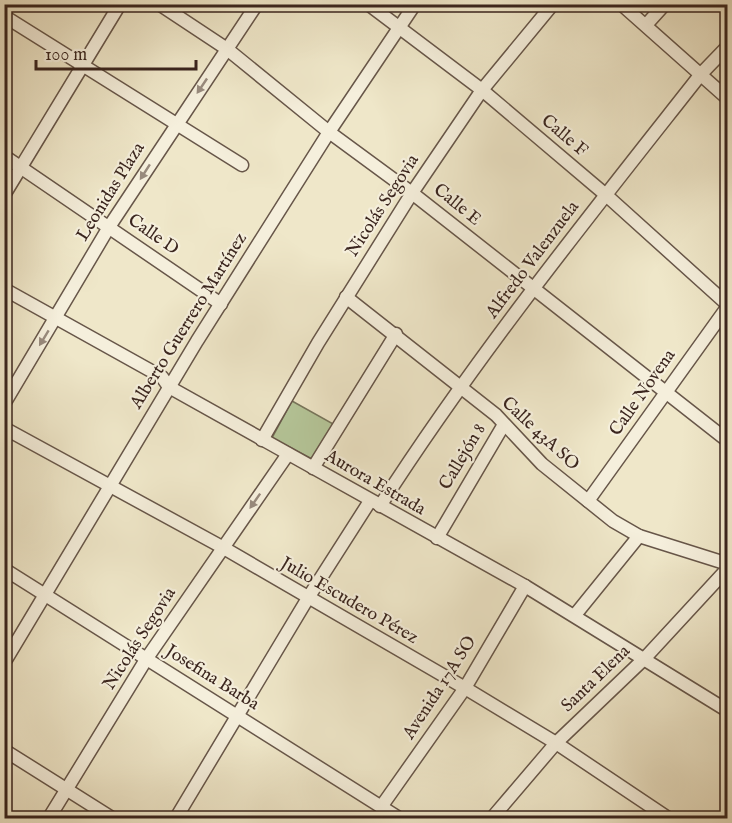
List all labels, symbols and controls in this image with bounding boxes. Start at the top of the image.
scale bar [36,33,196,71]
text: 100 m [45,44,87,67]
one-way arrow [196,77,208,93]
street label: Calle F [536,110,593,163]
street label: Leonidas Plaza [72,138,151,246]
street label: Nicolás Segovia [341,150,425,262]
one-way arrow [140,164,151,180]
street label: Calle E [428,179,486,231]
street label: Alfredo Valenzuela [481,196,585,324]
street label: Calle D [123,209,183,261]
street label: Alberto Guerrero Martínez [125,229,253,414]
one-way arrow [38,330,49,346]
street label: Calle Novena [605,345,681,441]
street label: Calle 43A SO [496,392,584,476]
street label: Callejón 8 [434,420,492,494]
street label: Aurora Estrada [320,444,430,521]
one-way arrow [249,492,261,508]
street label: Julio Escudero Pérez [274,551,422,650]
street label: Nicolás Segovia [98,583,182,695]
street label: Avenida 17A SO [397,632,482,745]
street label: Josefina Barba [159,639,263,716]
street label: Santa Elena [557,640,636,718]

